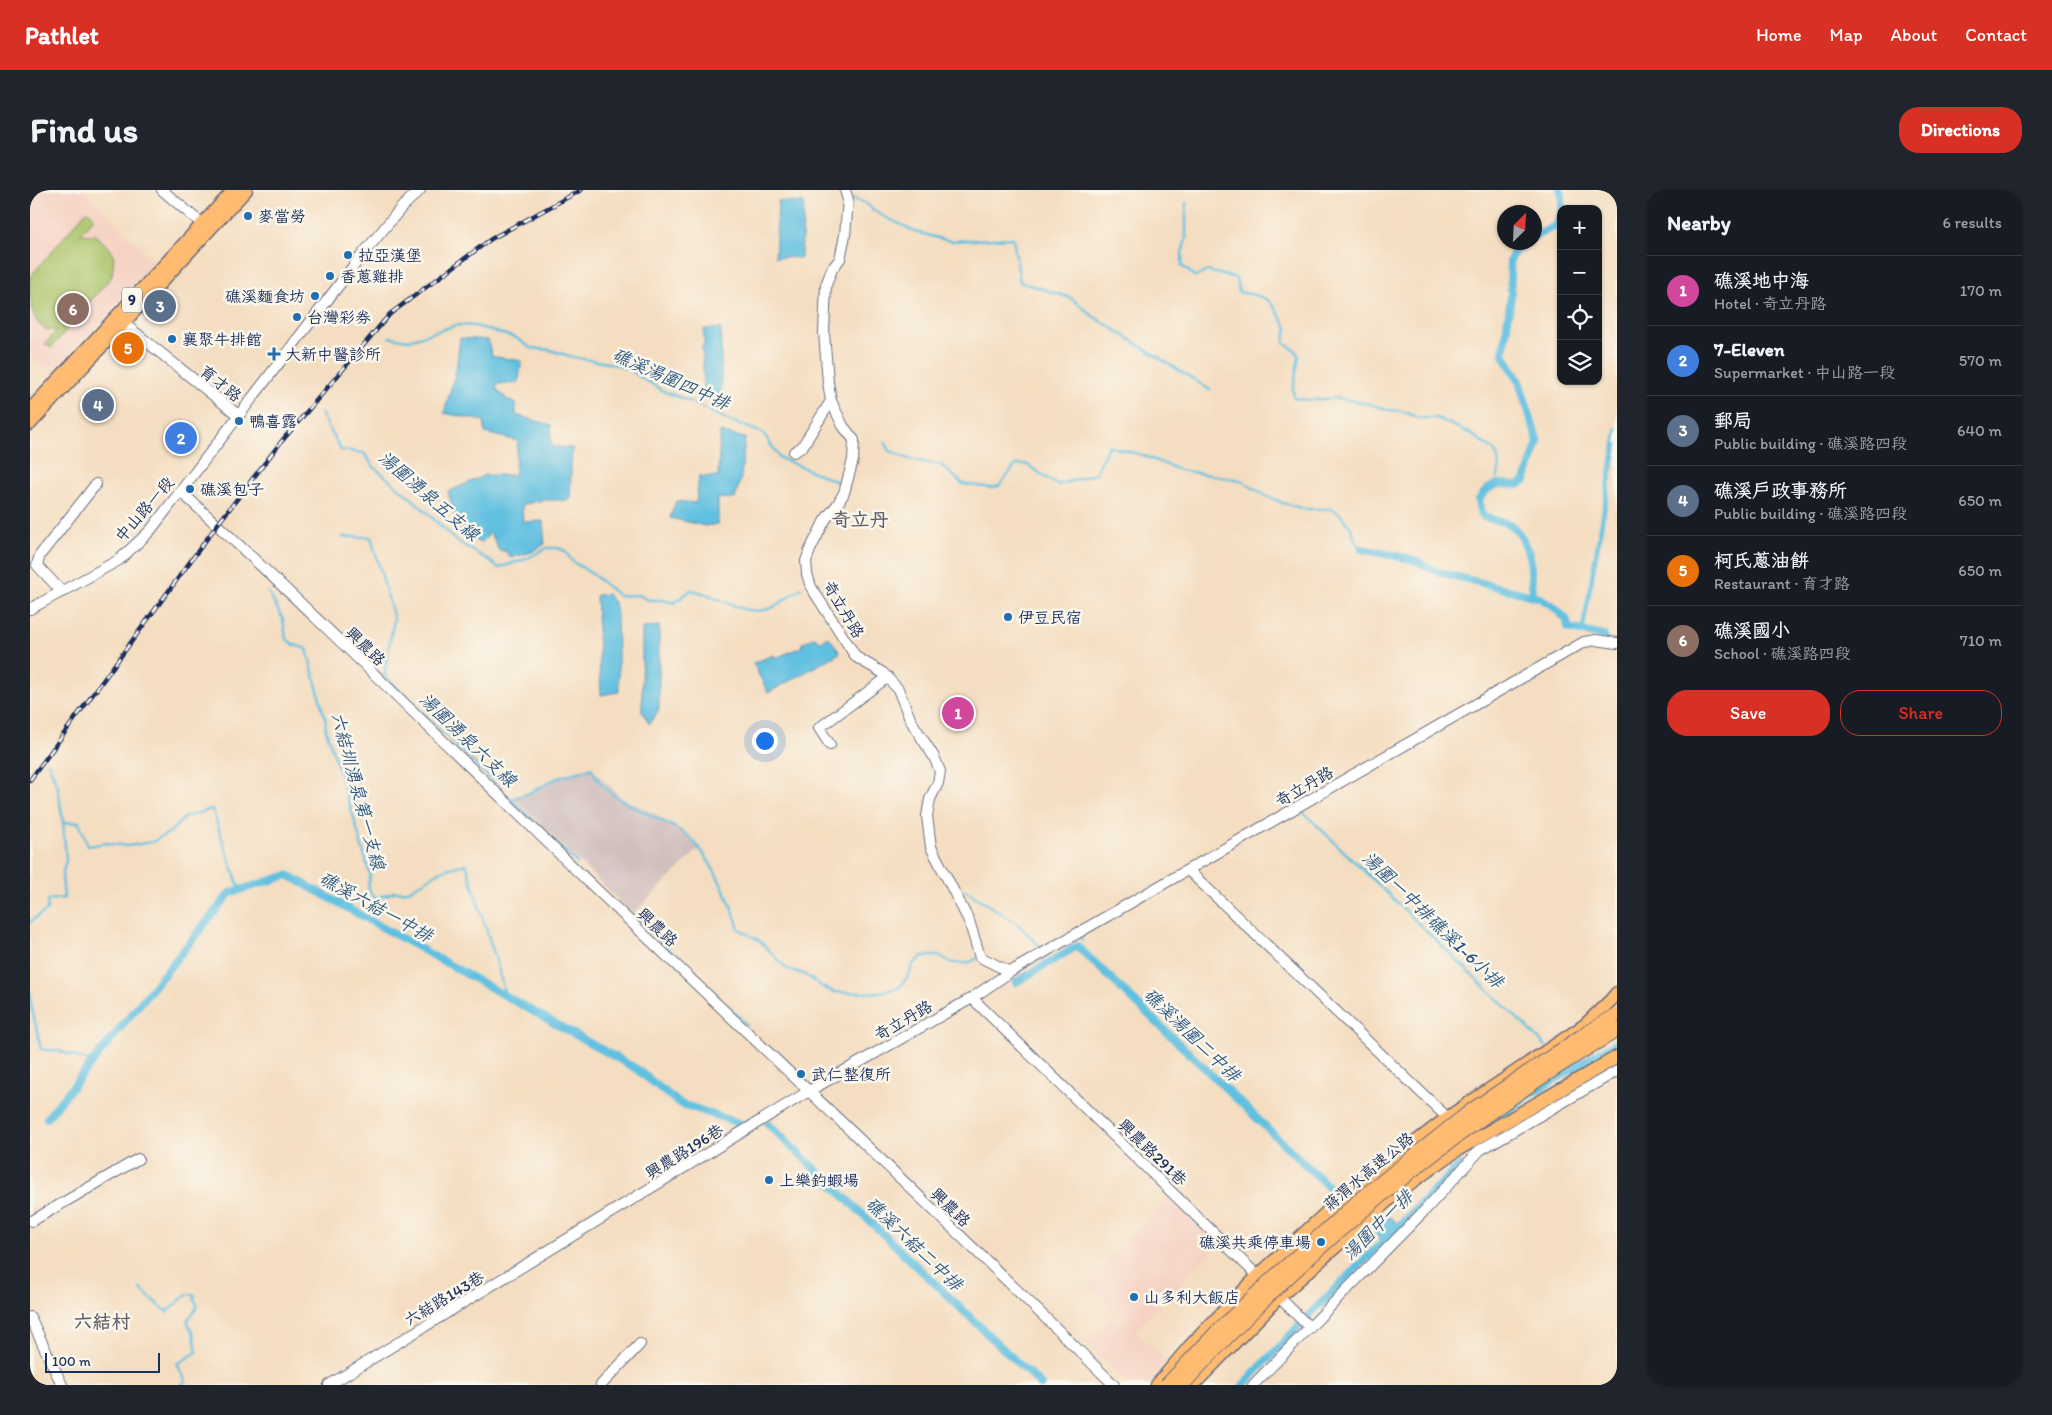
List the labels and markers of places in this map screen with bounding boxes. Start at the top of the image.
place label: 麥當勞 [258,207,306,226]
marker: 麥當勞 [242,210,254,222]
place label: 拉亞漢堡 [358,246,422,265]
marker: 拉亞漢堡 [342,249,354,261]
place label: 香蔥雞排 [340,267,404,286]
marker: 香蔥雞排 [324,270,336,282]
pin: 3 [144,287,176,325]
place label: 礁溪麵食坊 [225,287,305,306]
pin: 6 [57,290,89,328]
marker: 礁溪麵食坊 [309,290,321,302]
place label: 台灣彩券 [307,308,371,327]
marker: 台灣彩券 [291,311,303,323]
pin: 5 [112,329,144,367]
place label: 襄聚牛排館 [182,330,262,349]
marker: 襄聚牛排館 [166,333,178,345]
place label: 大新中醫診所 [285,345,381,364]
marker: 大新中醫診所 [267,347,281,361]
pin: 4 [82,386,114,424]
place label: 鴨喜露 [249,412,297,431]
marker: 鴨喜露 [233,415,245,427]
pin: 2 [165,419,197,457]
place label: 礁溪包子 [200,480,264,499]
marker: 礁溪包子 [184,483,196,495]
place label: 伊豆民宿 [1018,608,1082,627]
marker: 伊豆民宿 [1002,611,1014,623]
pin: 1 [942,694,974,732]
place label: 武仁整復所 [811,1065,891,1084]
marker: 武仁整復所 [795,1068,807,1080]
place label: 上樂釣蝦場 [779,1171,859,1190]
marker: 上樂釣蝦場 [763,1174,775,1186]
place label: 礁溪共乘停車場 [1199,1233,1311,1252]
marker: 礁溪共乘停車場 [1315,1236,1327,1248]
place label: 山多利大飯店 [1144,1288,1240,1307]
marker: 山多利大飯店 [1128,1291,1140,1303]

